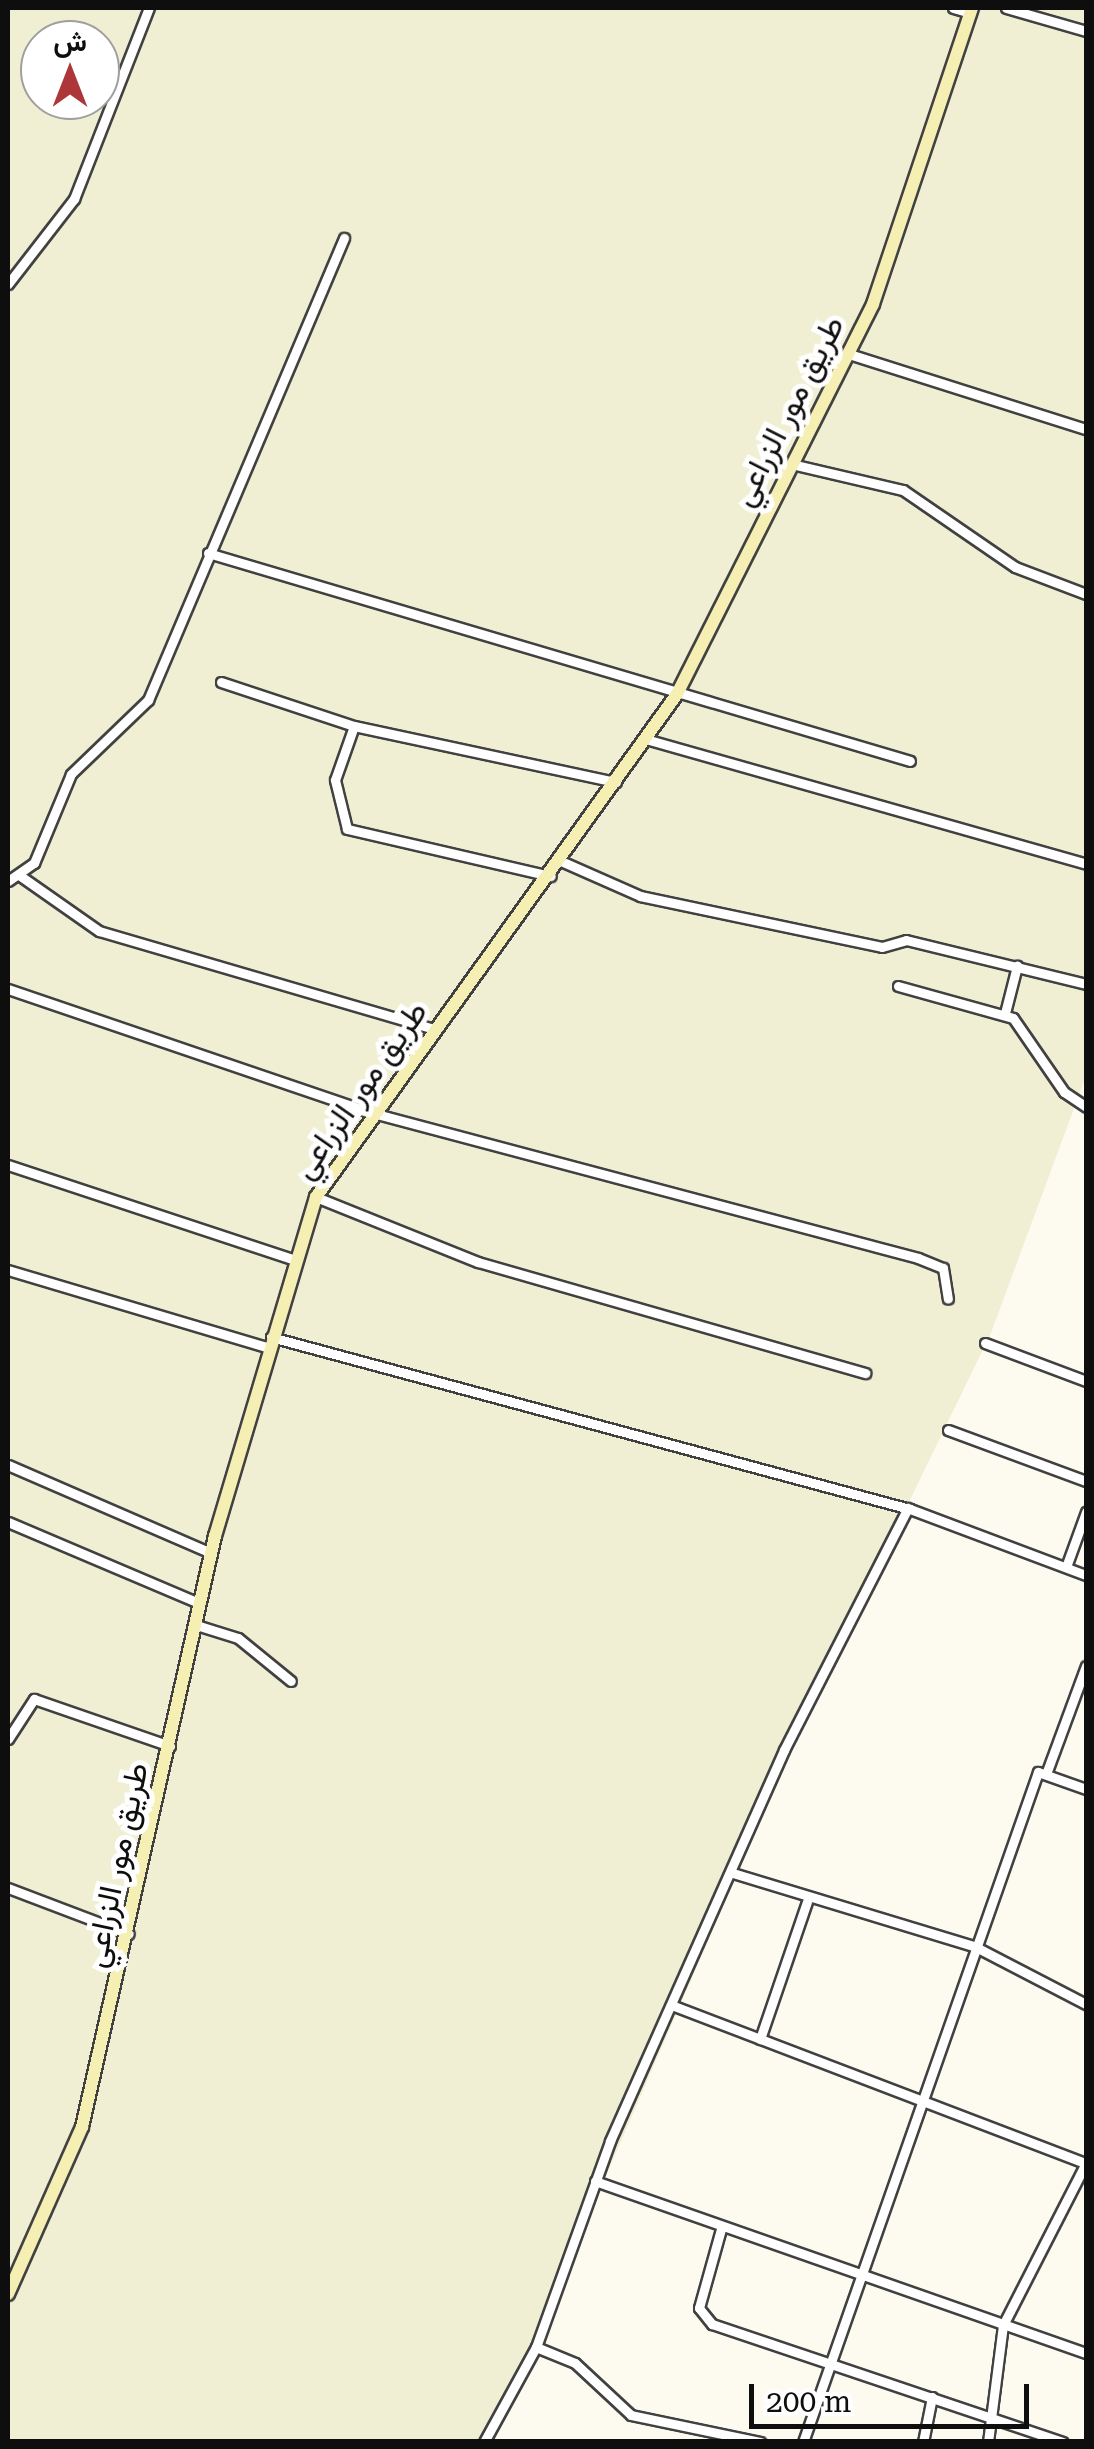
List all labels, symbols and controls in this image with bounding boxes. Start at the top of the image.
north arrow [20,20,120,120]
text: ش [53,25,87,58]
street label: طريق مور الزراعي [724,309,852,513]
street label: طريق مور الزراعي [284,994,436,1186]
street label: طريق مور الزراعي [76,1759,156,1971]
scale bar [754,2364,1034,2426]
text: 200 m [766,2384,851,2419]

